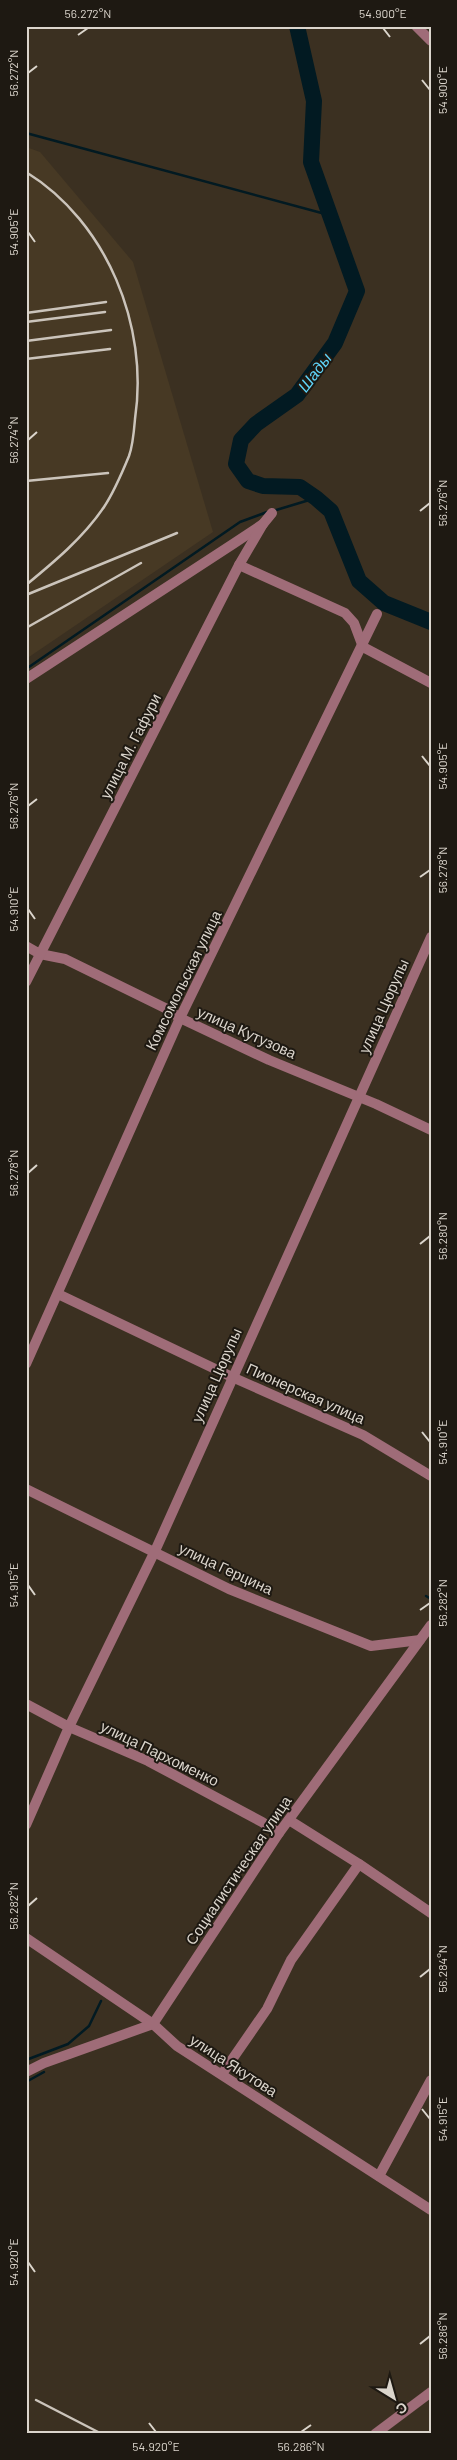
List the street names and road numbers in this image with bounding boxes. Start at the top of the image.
street label: улица М. Гафури [96,690,164,802]
street label: Комсомольская улица [141,907,225,1053]
street label: улица Цюрупы [354,956,412,1056]
street label: улица Кутузова [195,1002,300,1062]
street label: улица Цюрупы [187,1325,245,1425]
street label: Пионерская улица [244,1359,369,1427]
street label: улица Герцина [176,1538,276,1598]
street label: улица Пархоменко [98,1717,222,1789]
street label: Социалистическая улица [181,1792,295,1948]
street label: улица Якутова [187,2030,282,2100]

